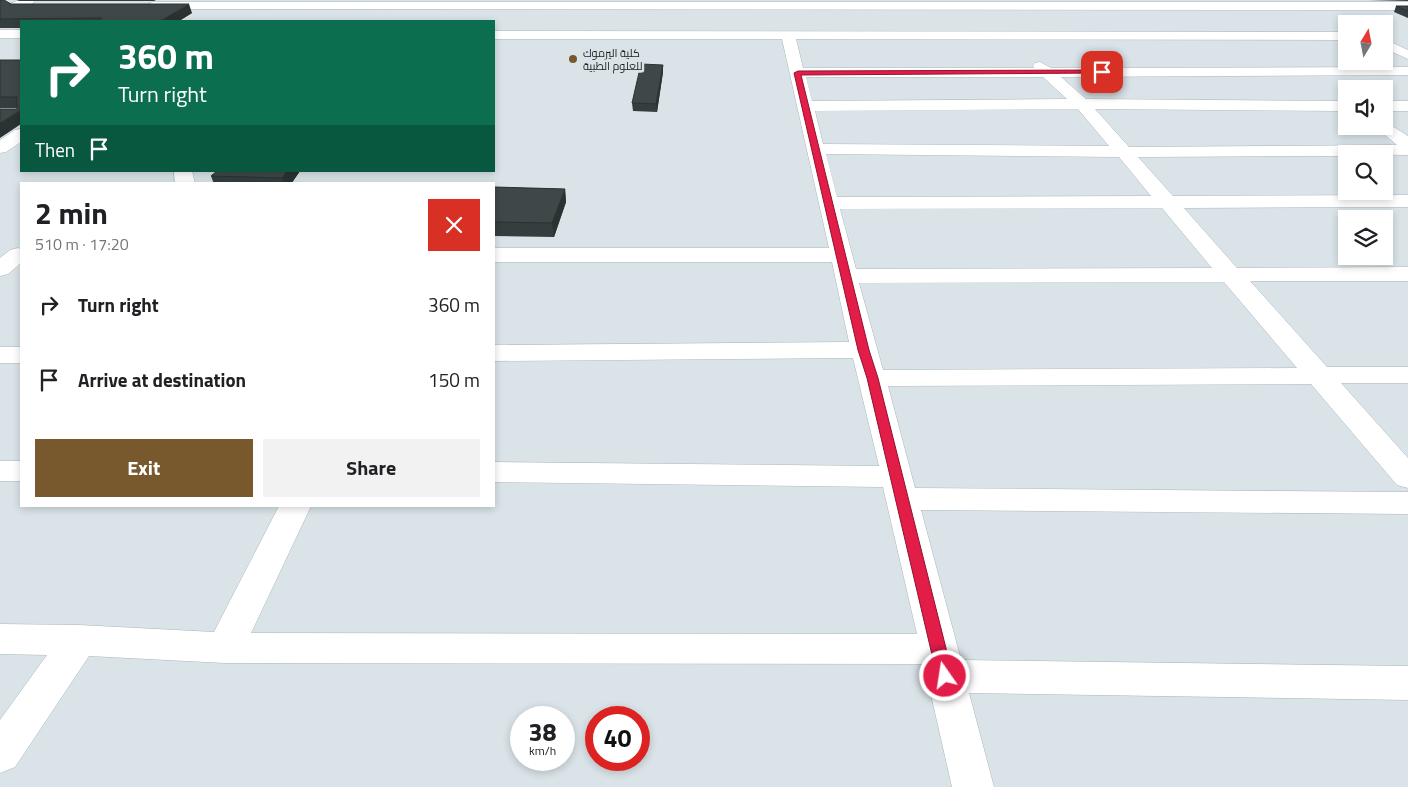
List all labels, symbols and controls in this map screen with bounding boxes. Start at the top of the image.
north arrow [1338,15,1392,70]
map controls [1338,15,1393,265]
text: 360 m [118,29,214,83]
icon: right [35,40,100,105]
place label: كلية اليرموك للعلوم الطبية [583,45,643,74]
pin [1081,51,1123,93]
marker: كلية اليرموك للعلوم الطبية [567,53,579,65]
icon: arrive [1088,58,1116,86]
text: Turn right [118,77,207,111]
button: sound [1338,80,1393,135]
text: Then [35,135,75,164]
icon: arrive [85,135,113,163]
button: search [1338,145,1393,200]
text: 2 min [35,190,108,236]
button: close [428,199,480,251]
button: layers [1338,210,1393,265]
text: 510 m · 17:20 [35,232,129,256]
text: Turn right [78,290,159,319]
text: 360 m [428,290,480,319]
icon: right [35,291,63,319]
text: Arrive at destination [78,365,246,394]
text: 150 m [428,365,480,394]
icon: arrive [35,366,63,394]
button: Exit [35,439,253,497]
button: Share [263,439,480,497]
position arrow [918,649,970,701]
speed limit sign: 40 [585,706,650,771]
text: 38 [528,713,557,751]
text: km/h [529,741,556,760]

